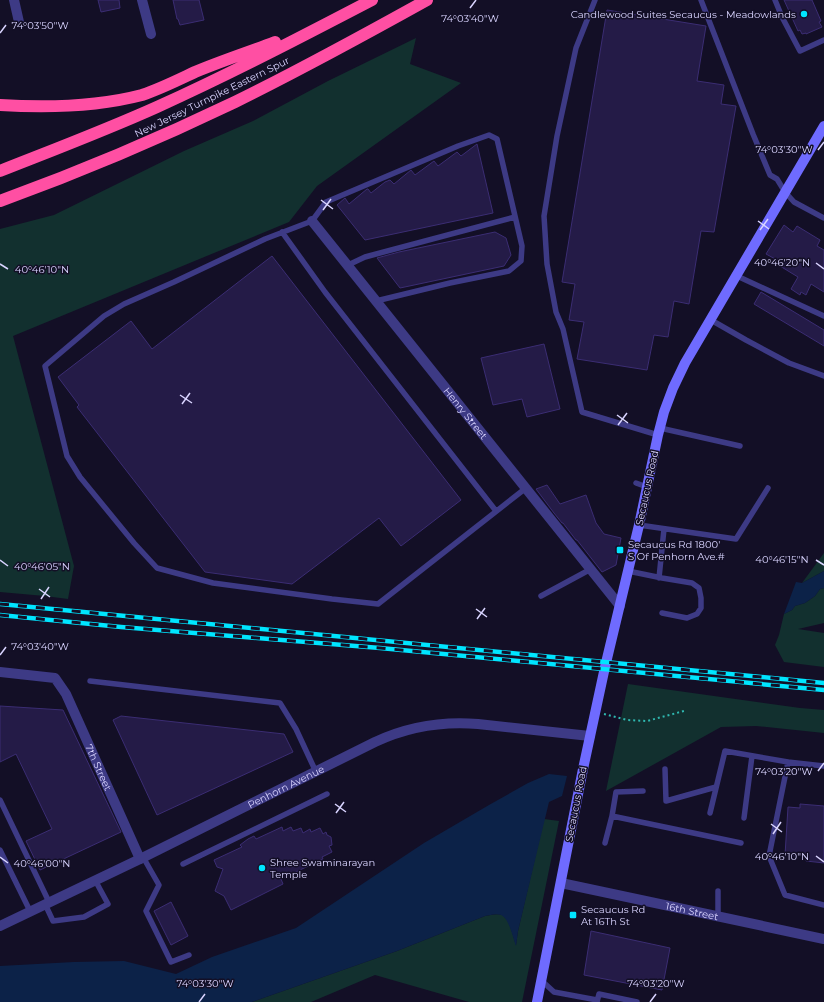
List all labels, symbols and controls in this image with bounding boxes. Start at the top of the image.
place label: Candlewood Suites Secaucus - Meadowlands [571,8,796,21]
marker: Candlewood Suites Secaucus - Meadowlands [799,9,809,19]
text: 74°03'40"W [441,12,499,25]
text: 74°03'50"W [11,19,69,32]
street label: New Jersey Turnpike Eastern Spur [132,54,292,140]
text: 74°03'30"W [755,143,813,156]
text: 40°46'20"N [754,256,810,269]
text: 40°46'10"N [15,263,69,276]
street label: Henry Street [441,384,490,442]
street label: Secaucus Road [633,449,661,527]
place label: Secaucus Rd 1800' S Of Penhorn Ave.# [628,538,725,563]
marker: Secaucus Rd 1800' S Of Penhorn Ave.# [615,545,625,555]
text: 40°46'15"N [755,553,809,566]
text: 40°46'05"N [14,560,70,573]
text: 74°03'40"W [11,640,69,653]
street label: 7th Street [83,742,115,792]
street label: Penhorn Avenue [245,762,326,811]
street label: Secaucus Road [562,765,590,843]
text: 74°03'20"W [755,765,813,778]
text: 40°46'10"N [755,850,809,863]
place label: Shree Swaminarayan Temple [270,856,375,881]
text: 40°46'00"N [14,857,70,870]
marker: Shree Swaminarayan Temple [257,863,267,873]
street label: 16th Street [665,899,720,923]
place label: Secaucus Rd At 16Th St [581,903,645,928]
marker: Secaucus Rd At 16Th St [568,910,578,920]
text: 74°03'30"W [176,977,234,990]
text: 74°03'20"W [627,977,685,990]

